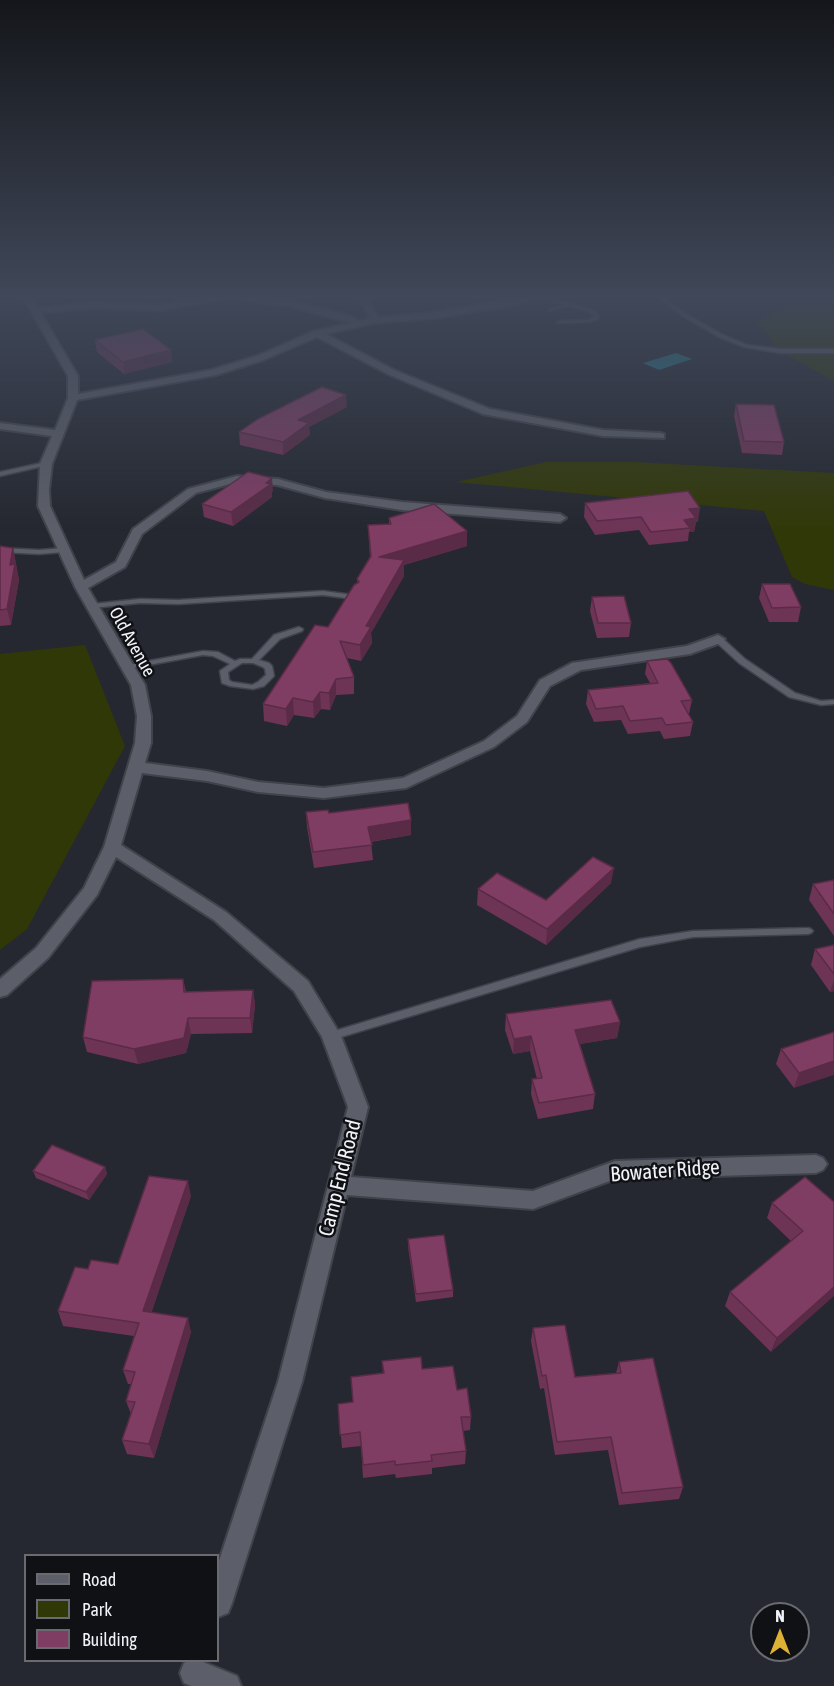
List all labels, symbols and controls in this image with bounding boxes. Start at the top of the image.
street label: Old Avenue [104,604,160,680]
street label: Camp End Road [313,1117,367,1239]
street label: Bowater Ridge [609,1155,721,1187]
legend [24,1554,219,1662]
text: Road [82,1569,116,1590]
text: Park [82,1599,112,1620]
north arrow [750,1602,810,1662]
text: N [775,1607,785,1625]
text: Building [82,1629,137,1650]

